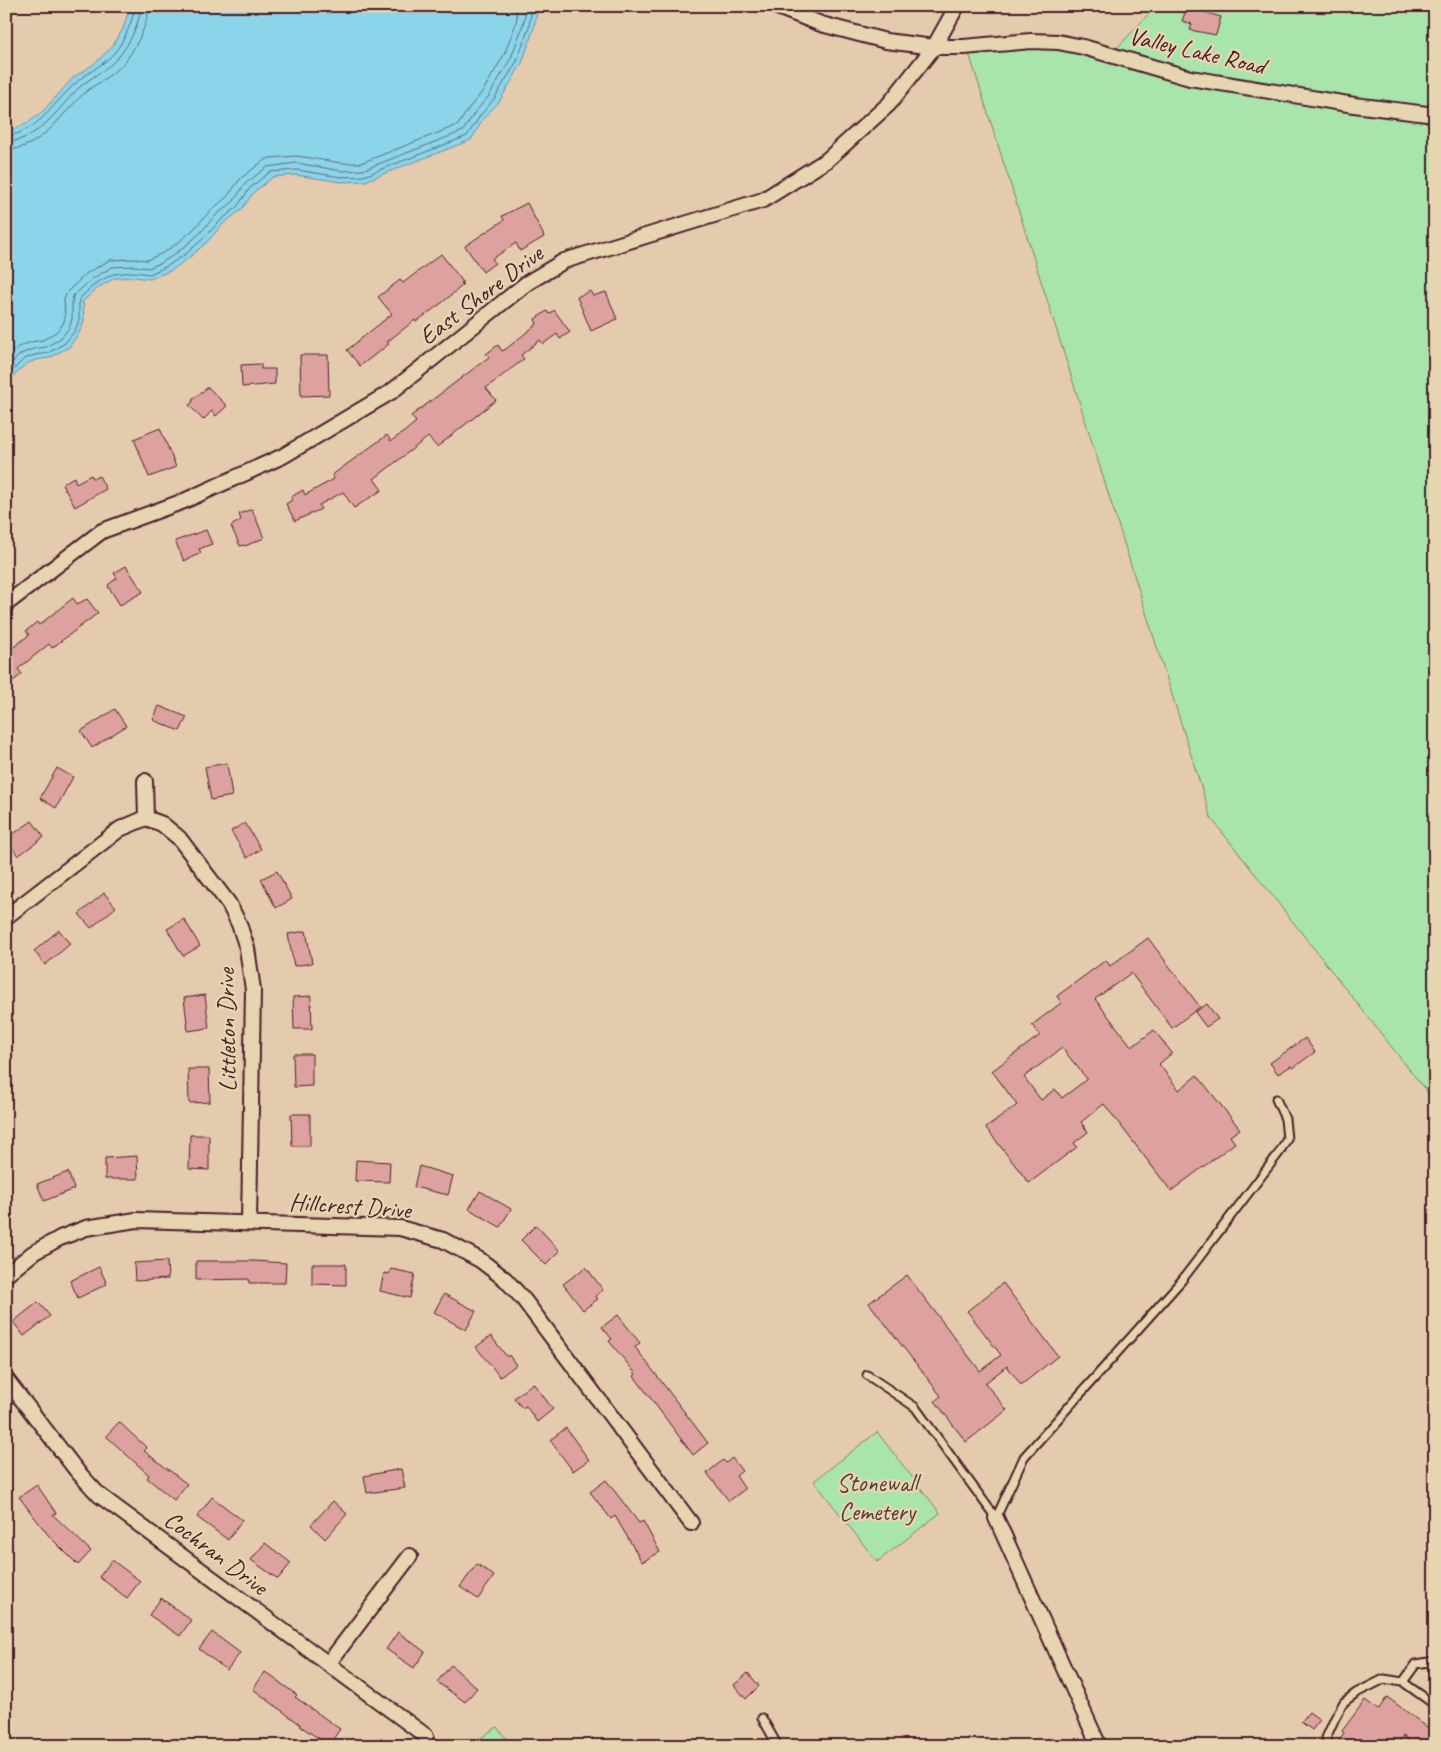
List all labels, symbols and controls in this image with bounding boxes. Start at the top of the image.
street label: Valley Lake Road [1126,20,1272,83]
street label: East Shore Drive [413,237,551,352]
street label: Littleton Drive [210,966,244,1092]
street label: Hillcrest Drive [288,1186,414,1226]
park label: Stonewall Cemetery [837,1467,922,1528]
street label: Cochran Drive [158,1504,276,1604]

